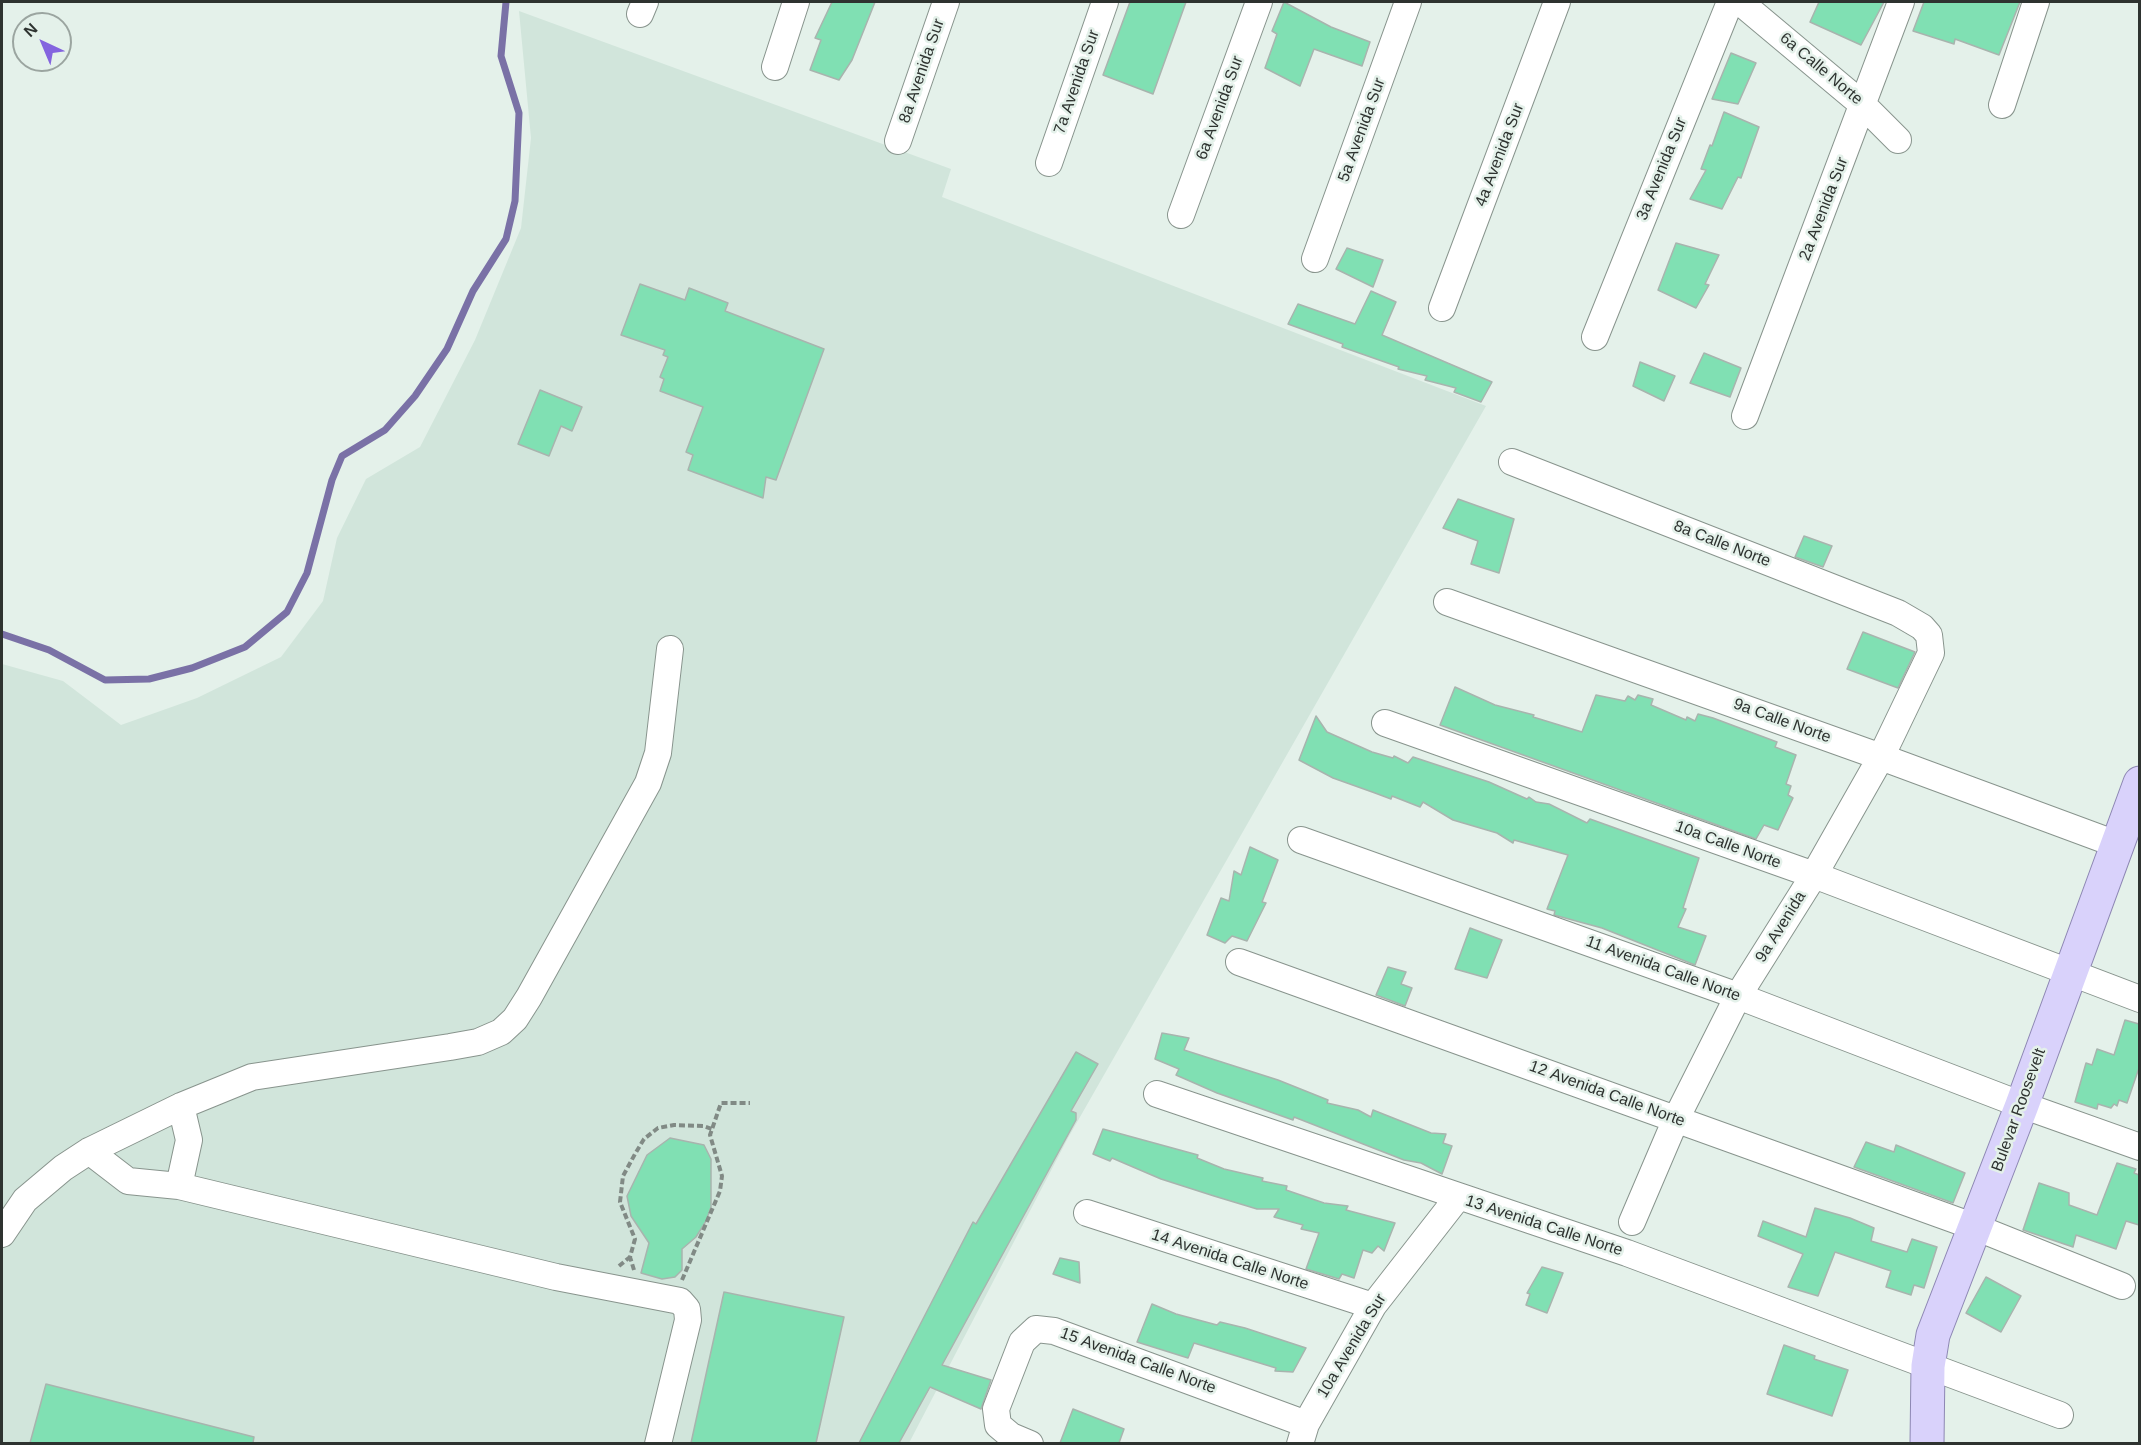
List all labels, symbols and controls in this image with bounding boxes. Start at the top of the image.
north arrow [12,12,72,72]
street label: 8a Avenida Sur [895,16,949,126]
text: N [20,20,41,40]
street label: 7a Avenida Sur [1050,27,1104,137]
street label: 6a Calle Norte [1776,29,1866,109]
street label: 6a Avenida Sur [1192,53,1248,163]
street label: 5a Avenida Sur [1334,75,1390,185]
street label: 4a Avenida Sur [1471,101,1529,209]
street label: 3a Avenida Sur [1633,115,1691,223]
street label: 2a Avenida Sur [1795,155,1853,263]
street label: 8a Calle Norte [1671,517,1773,571]
street label: 9a Calle Norte [1731,694,1833,748]
street label: 10a Calle Norte [1672,817,1784,873]
street label: 9a Avenida [1752,888,1810,966]
street label: 11 Avenida Calle Norte [1583,932,1743,1006]
street label: Bulevar Roosevelt [1988,1046,2050,1174]
street label: 12 Avenida Calle Norte [1527,1057,1687,1131]
street label: 13 Avenida Calle Norte [1463,1191,1625,1261]
street label: 14 Avenida Calle Norte [1149,1225,1311,1295]
street label: 10a Avenida Sur [1313,1290,1391,1402]
street label: 15 Avenida Calle Norte [1058,1324,1218,1398]

